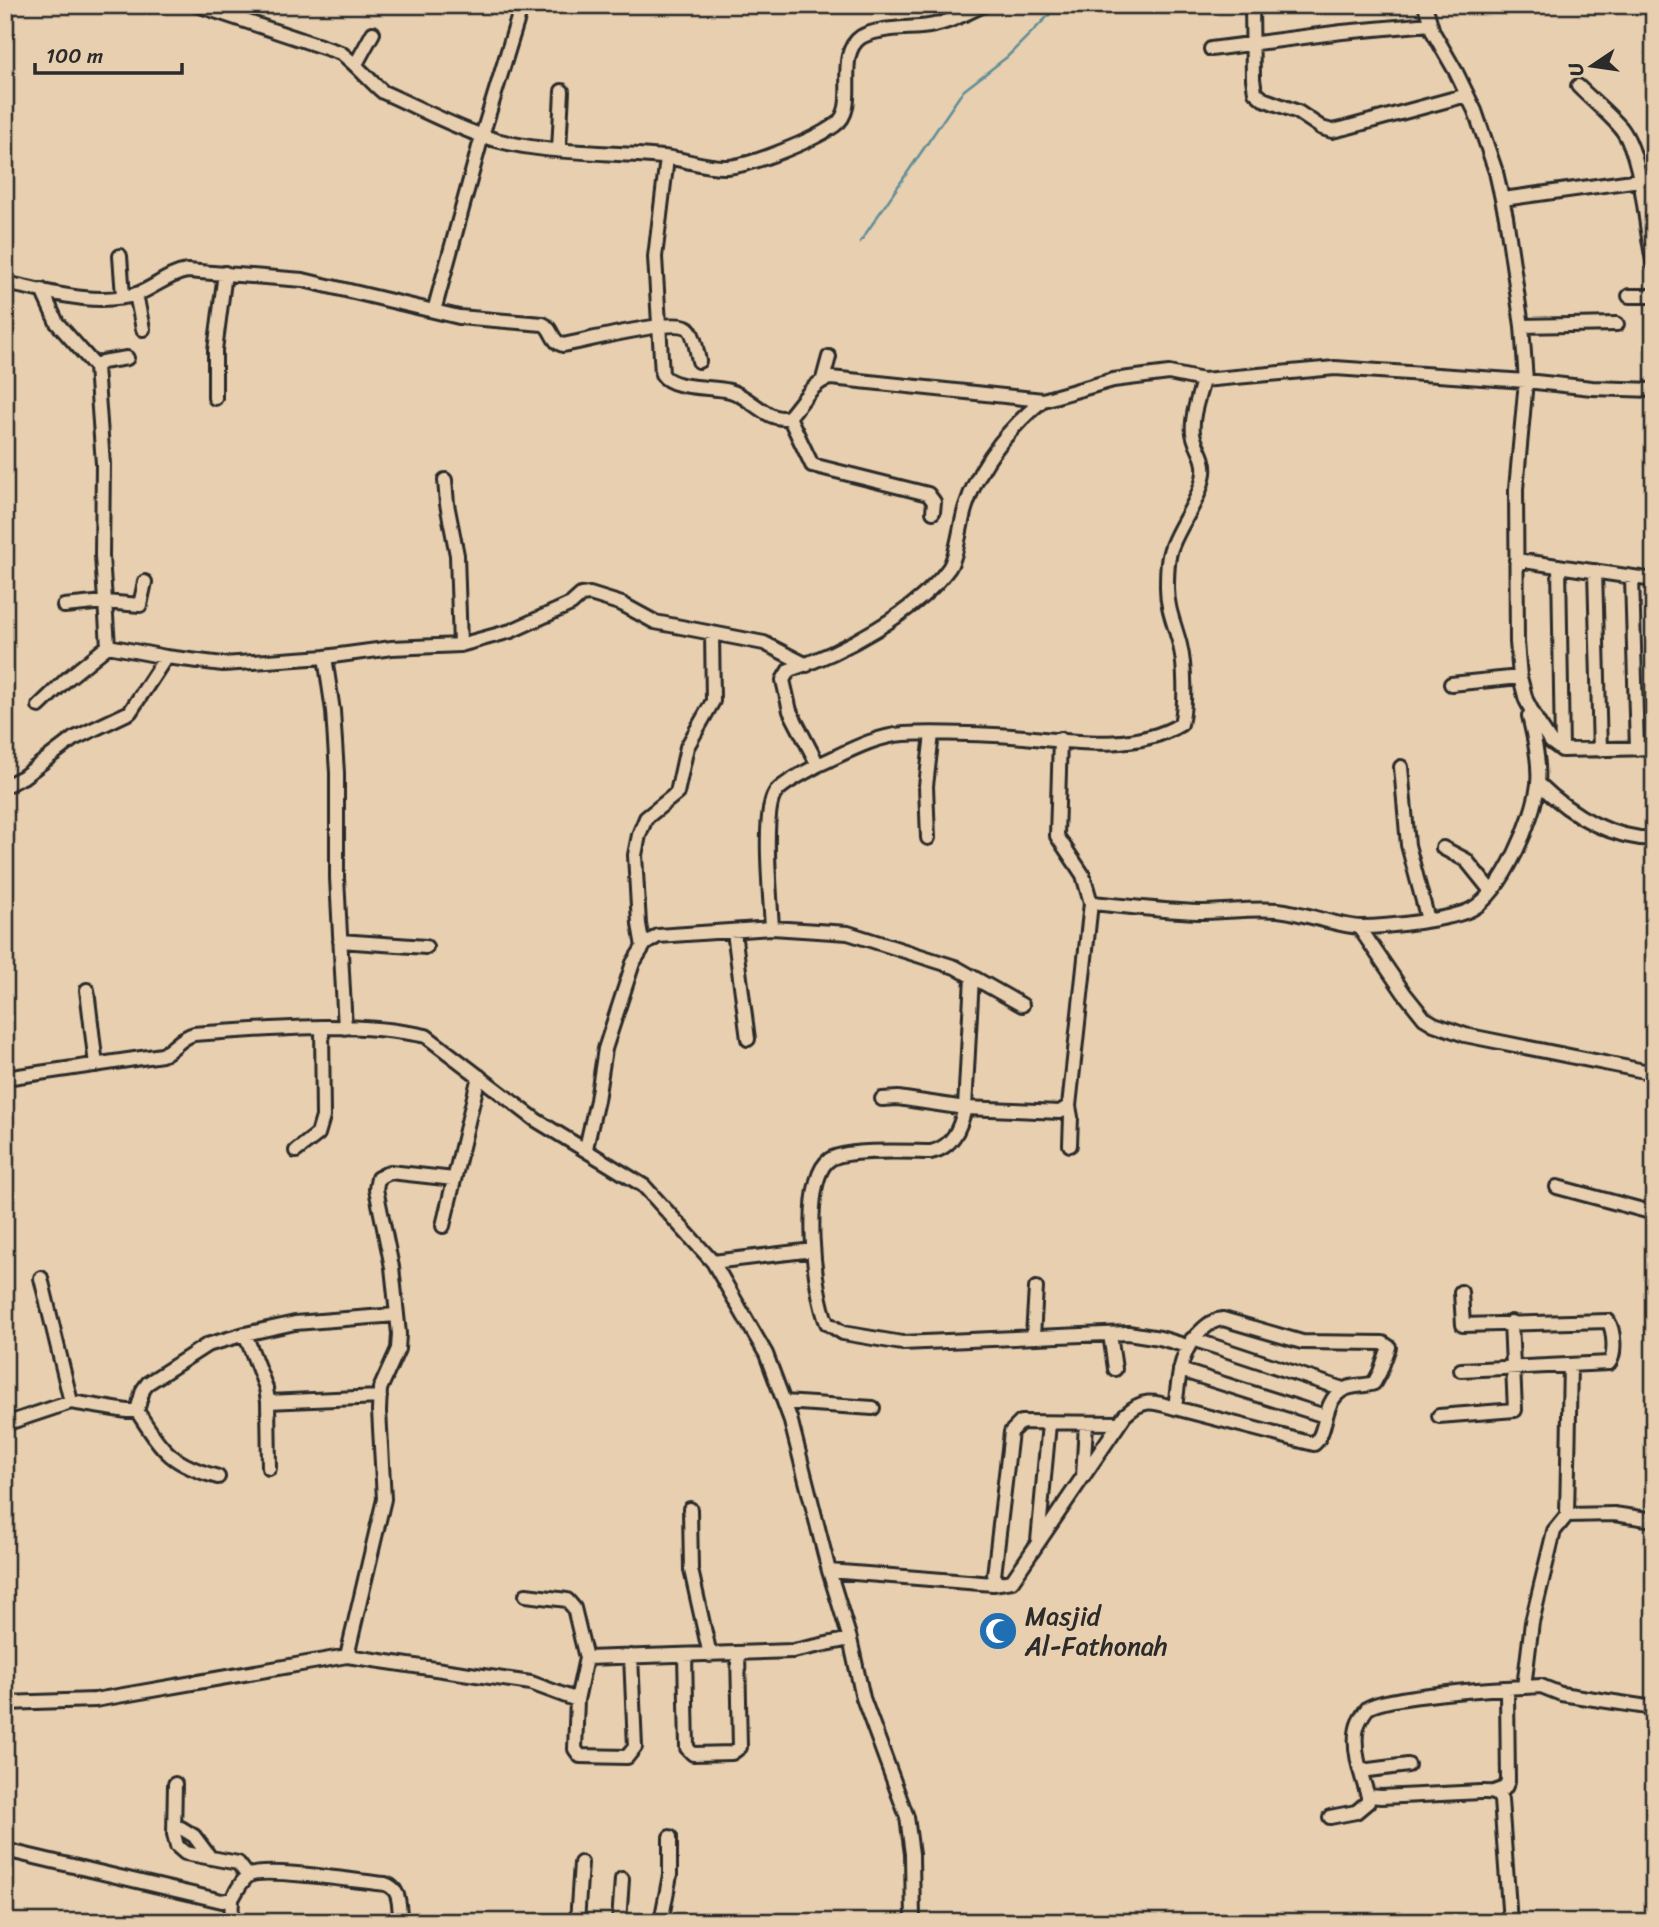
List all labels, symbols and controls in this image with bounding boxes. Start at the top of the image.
scale bar [35,32,182,76]
north arrow [1558,32,1628,102]
text: 100 m [46,37,103,75]
text: U [1558,58,1593,80]
place label: Masjid Al-Fathonah [1024,1593,1168,1669]
mosque icon: Masjid Al-Fathonah [977,1610,1019,1652]

